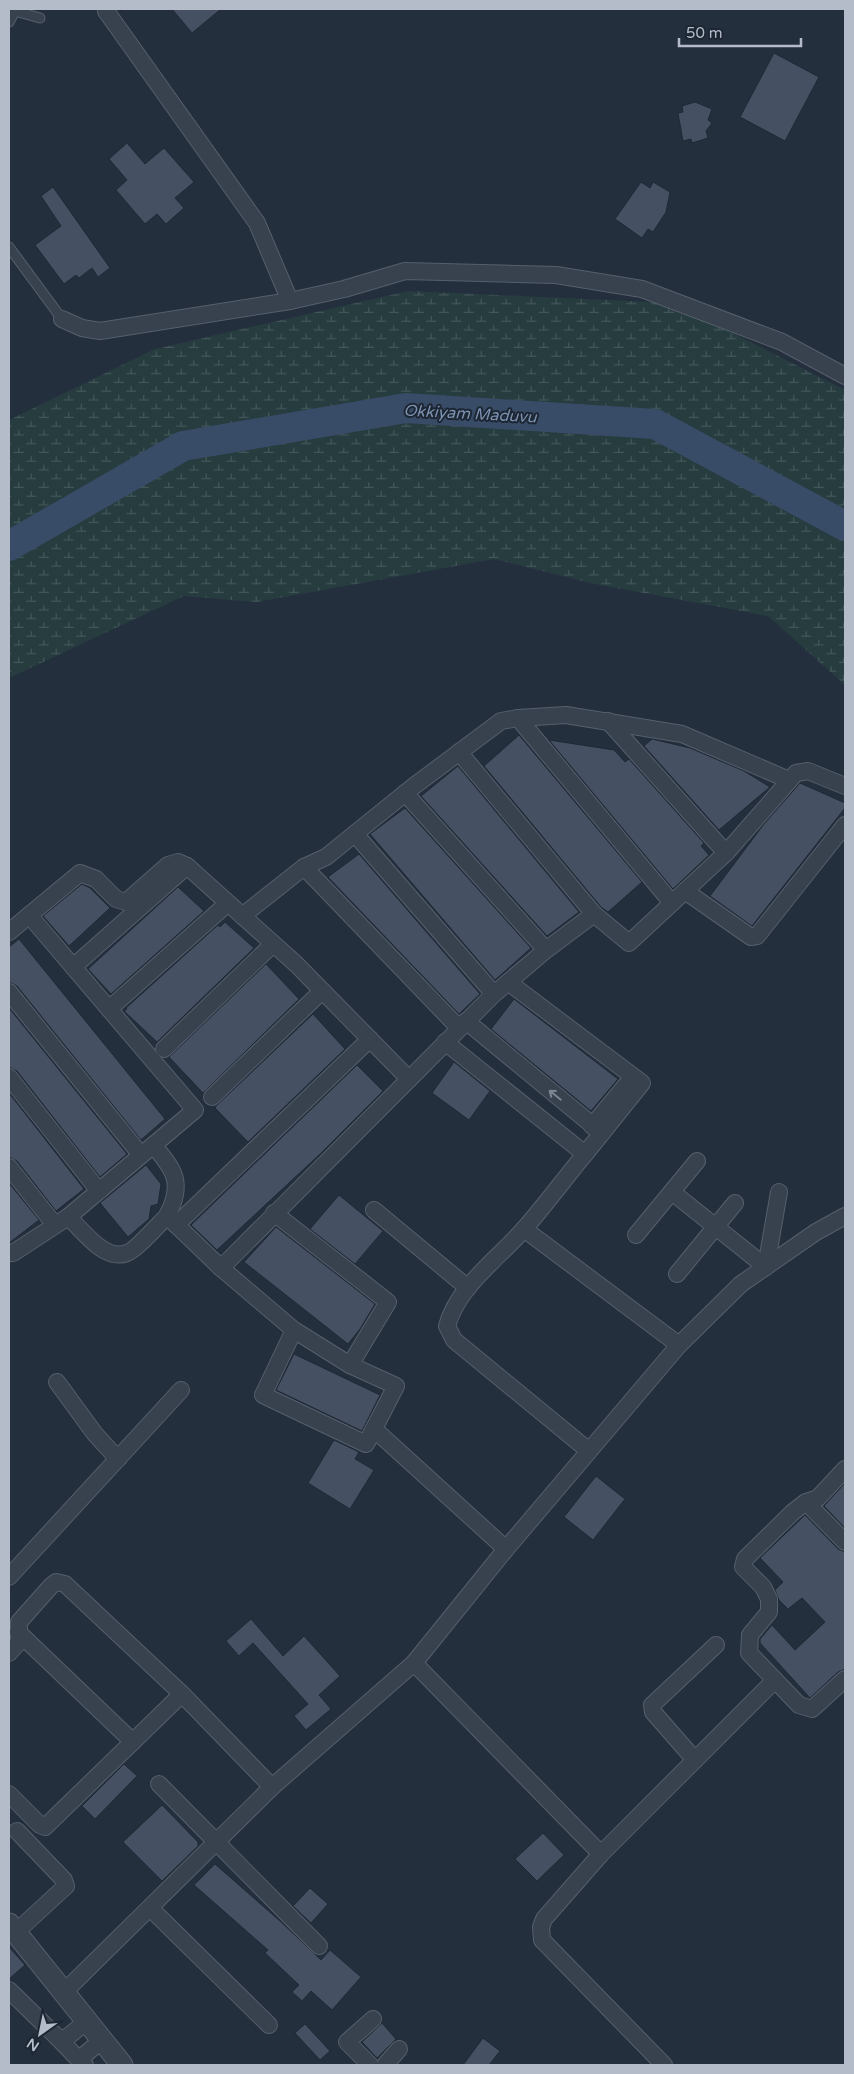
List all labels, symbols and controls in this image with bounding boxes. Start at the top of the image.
scale bar [679,15,802,47]
text: 50 m [686,24,723,42]
water label: Okkiyam Maduvu [403,401,538,428]
one-way arrow [549,1089,562,1100]
north arrow [15,2009,65,2059]
text: N [24,2034,43,2055]

